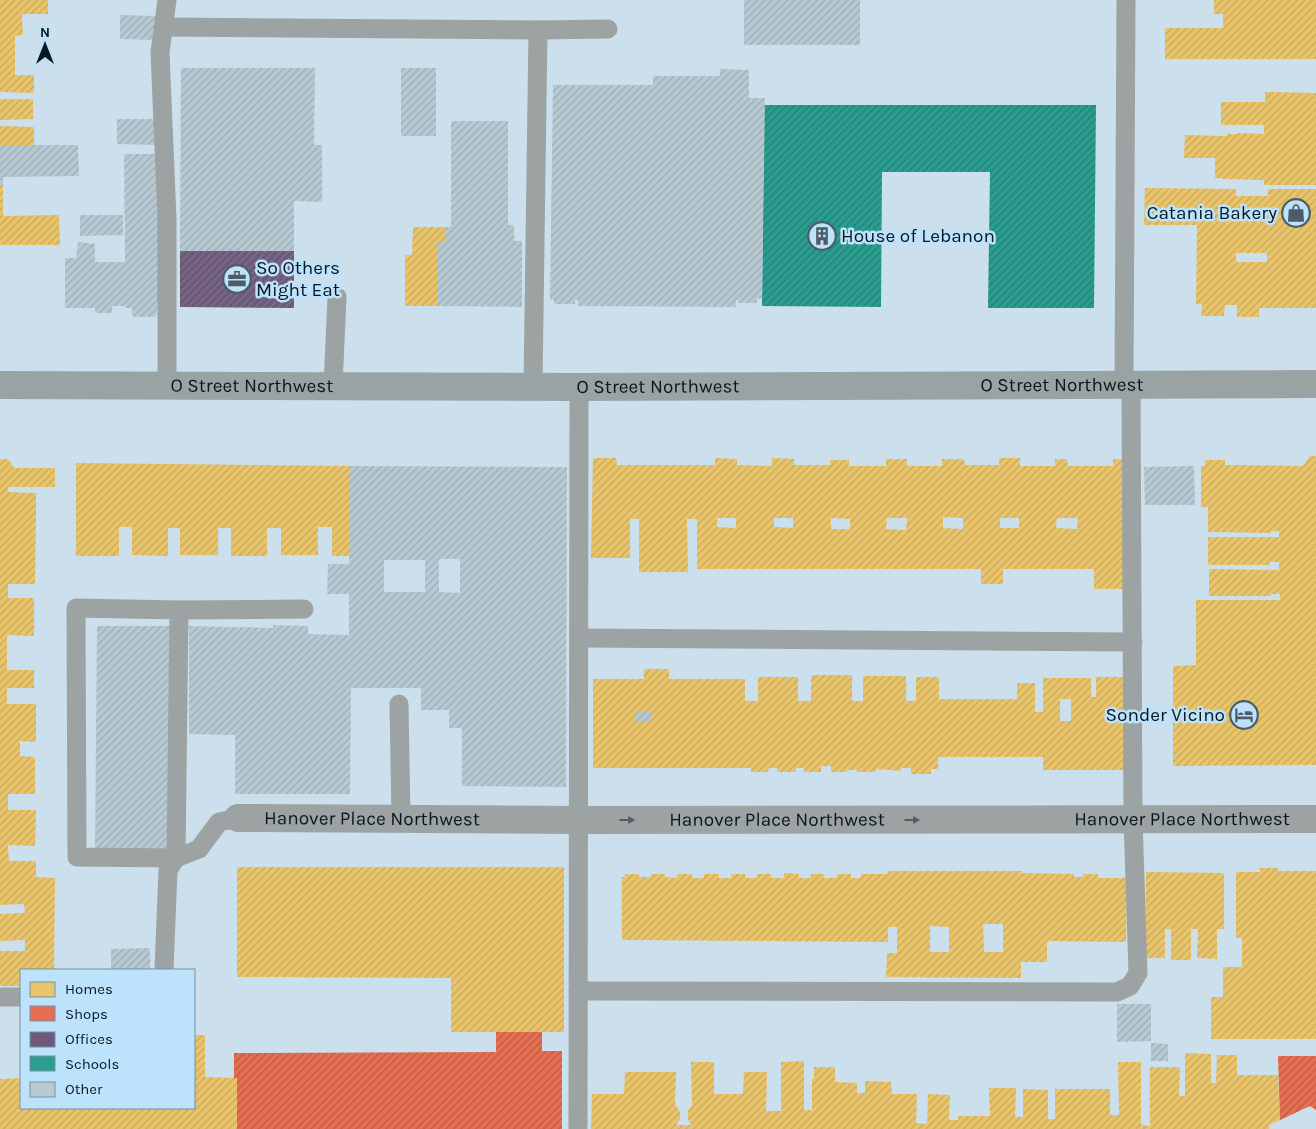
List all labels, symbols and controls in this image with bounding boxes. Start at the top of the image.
north arrow [20,20,70,70]
text: N [40,24,50,41]
shop icon: Catania Bakery [1281,198,1311,228]
place label: Catania Bakery [1147,202,1277,224]
building icon: House of Lebanon [807,221,837,251]
place label: House of Lebanon [841,225,995,247]
place label: So Others Might Eat [256,257,340,301]
office icon: So Others Might Eat [222,264,252,294]
street label: O Street Northwest [980,374,1144,396]
street label: O Street Northwest [170,375,334,397]
street label: O Street Northwest [576,375,740,398]
hotel icon: Sonder Vicino [1229,700,1259,730]
place label: Sonder Vicino [1106,704,1225,726]
street label: Hanover Place Northwest [264,807,480,830]
street label: Hanover Place Northwest [1074,808,1290,830]
street label: Hanover Place Northwest [669,809,885,831]
one-way arrow [619,816,635,824]
one-way arrow [904,816,920,824]
legend [20,969,195,1109]
text: Homes [65,980,113,998]
text: Shops [65,1005,108,1023]
text: Offices [65,1030,113,1048]
text: Schools [65,1055,119,1073]
text: Other [65,1080,103,1098]

